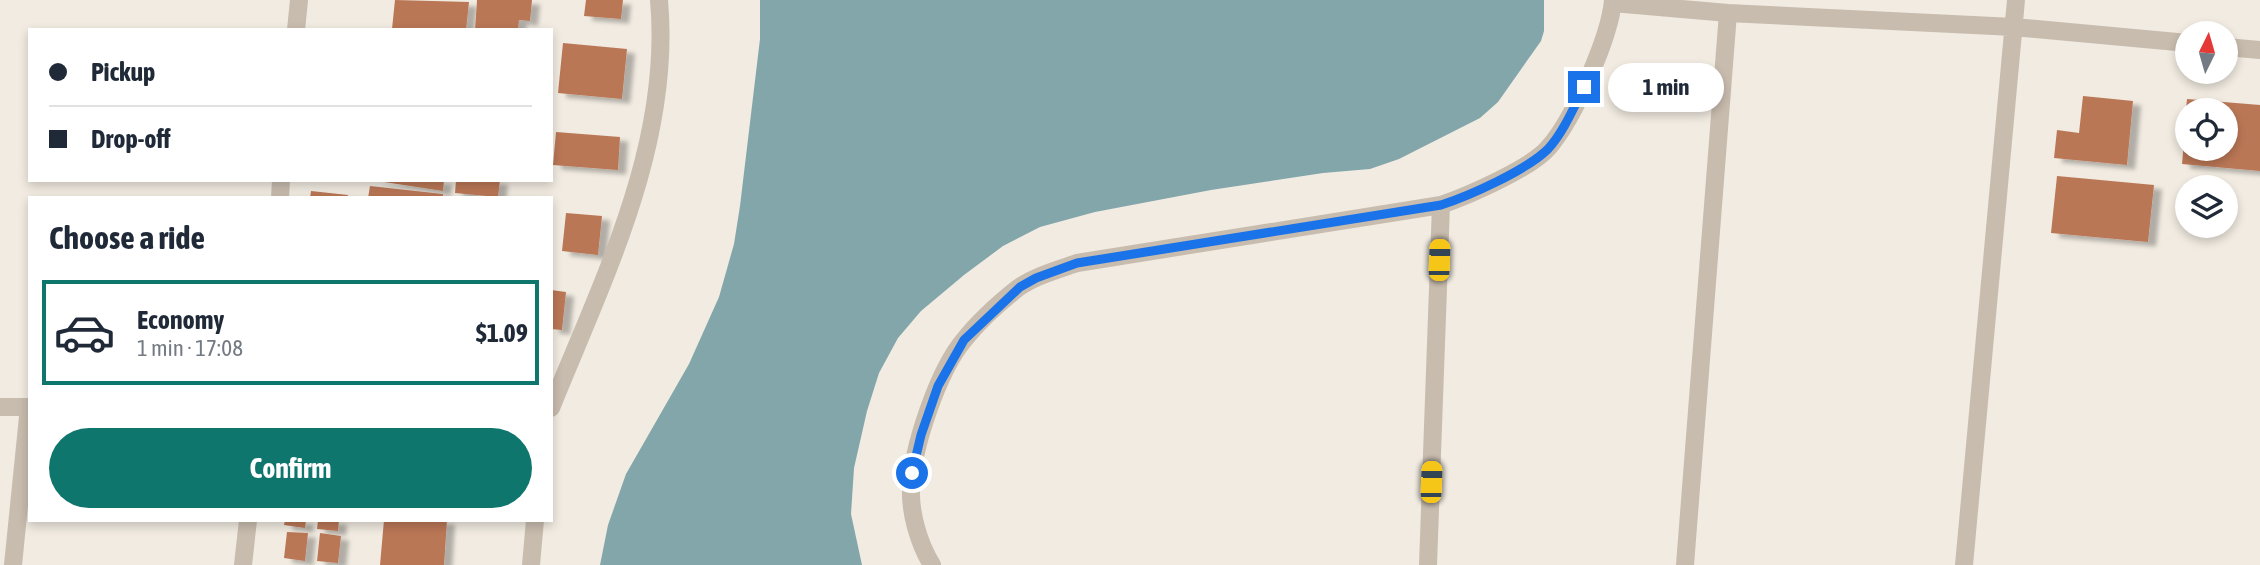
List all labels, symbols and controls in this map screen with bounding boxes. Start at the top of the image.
north arrow [2175,21,2238,84]
map controls [2175,21,2238,238]
text: Pickup [91,57,155,87]
callout: 1 min [1608,62,1724,112]
route end [1568,71,1600,103]
text: 1 min [1643,74,1689,100]
button: locate [2175,98,2238,161]
text: Drop-off [91,124,171,154]
button: layers [2175,175,2238,238]
text: Choose a ride [49,219,205,256]
car [1428,239,1451,281]
icon: car [53,301,116,364]
text: Economy [137,305,224,335]
text: $1.09 [476,318,528,348]
text: 1 min · 17:08 [137,335,243,361]
button: Confirm [49,428,532,508]
route start [896,457,928,489]
car [1420,461,1443,503]

